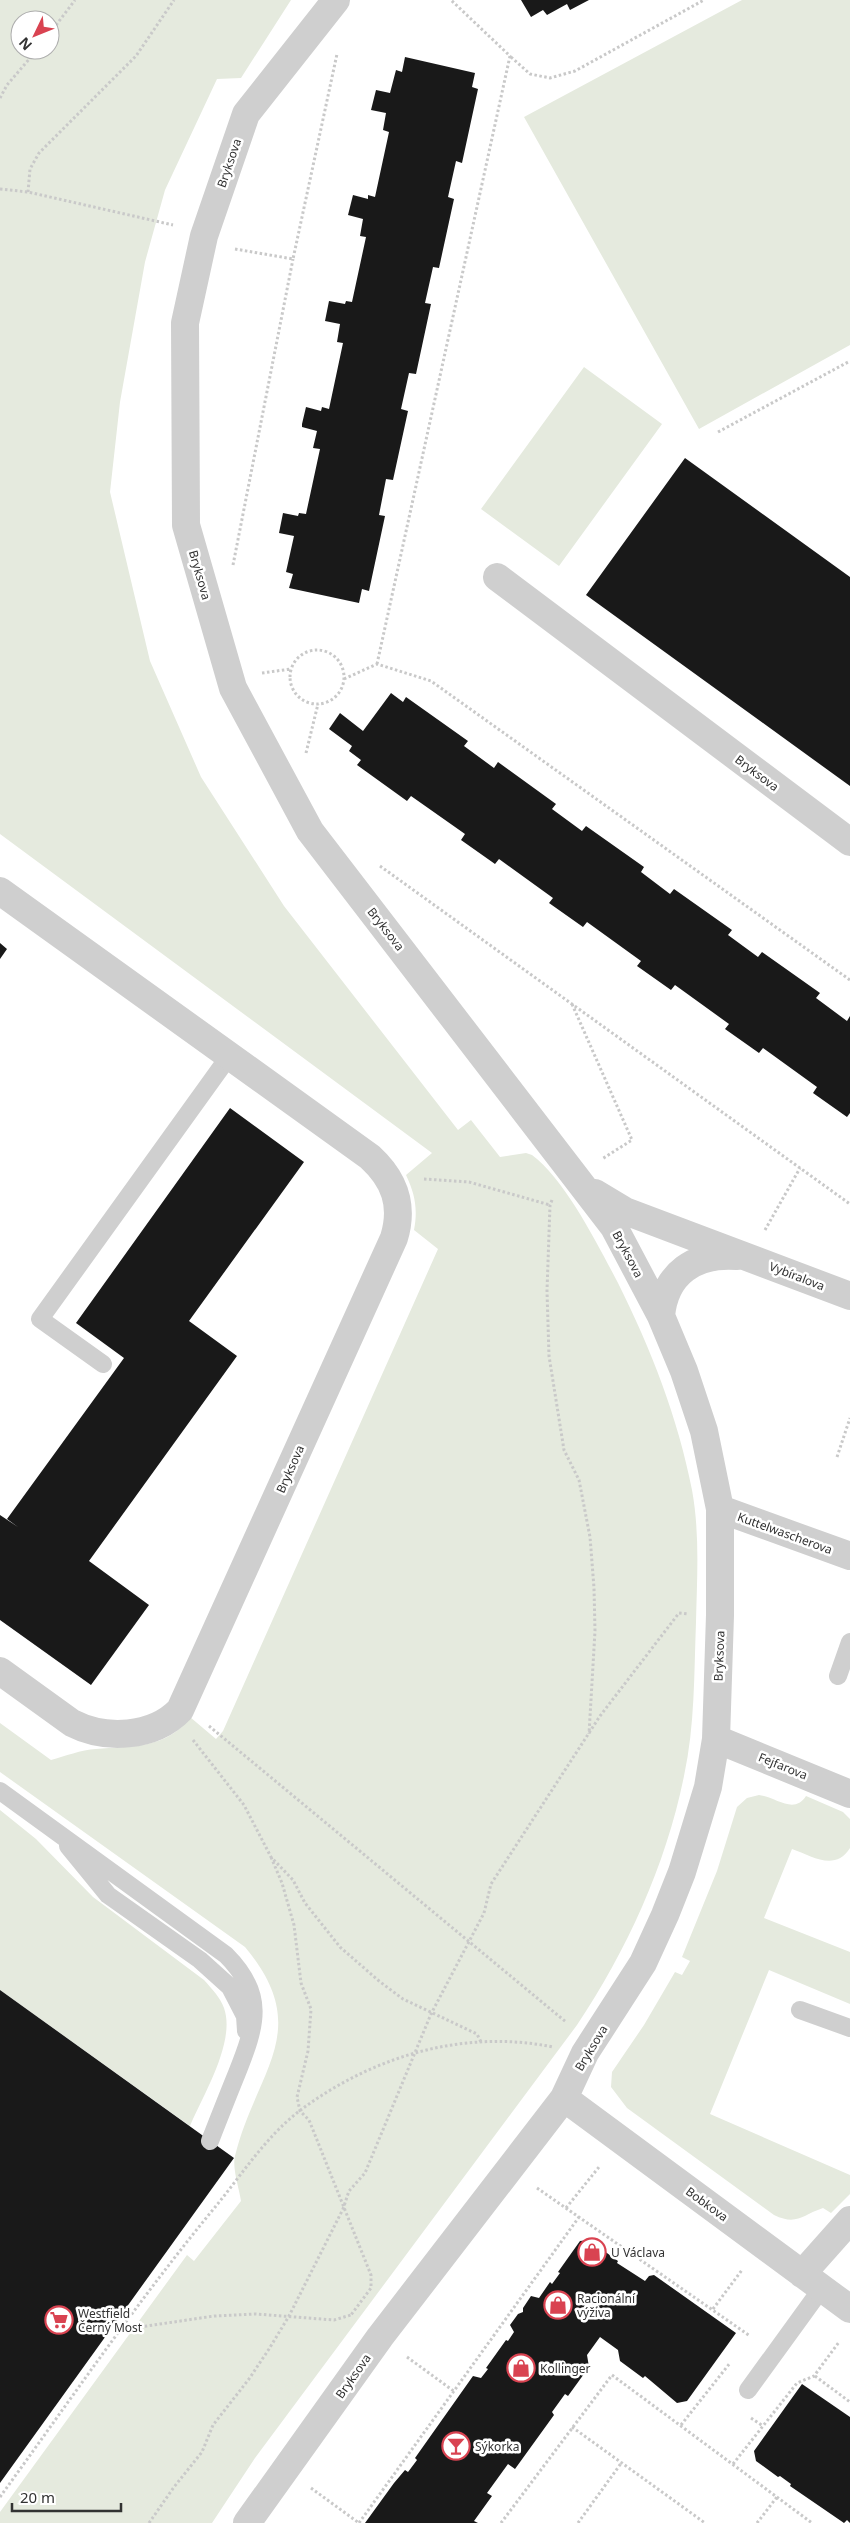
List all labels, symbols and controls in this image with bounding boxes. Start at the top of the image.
north arrow [10,10,60,60]
text: N [14,34,36,55]
street label: Bryksova [213,136,245,190]
street label: Bryksova [185,548,215,602]
street label: Bryksova [732,751,782,795]
street label: Bryksova [364,904,408,954]
street label: Bryksova [609,1228,647,1280]
street label: Vybíralova [767,1258,827,1294]
street label: Bryksova [272,1442,308,1496]
street label: Kuttelwascherova [735,1508,835,1558]
street label: Bryksova [710,1630,728,1682]
street label: Fejfarova [756,1748,810,1784]
street label: Bryksova [571,2022,611,2074]
street label: Bobkova [682,2183,732,2225]
shop icon: U Václava [577,2237,607,2267]
place label: U Václava [611,2244,665,2261]
shop icon: Racionální výživa [543,2290,573,2320]
place label: Racionální výživa [577,2290,636,2321]
supermarket icon: Westfield Černý Most [44,2305,74,2335]
place label: Westfield Černý Most [78,2305,143,2336]
street label: Bryksova [331,2350,375,2402]
shop icon: Kollinger [506,2353,536,2383]
place label: Kollinger [540,2360,591,2377]
bar icon: Sýkorka [441,2431,471,2461]
place label: Sýkorka [475,2438,519,2455]
scale bar [12,2480,121,2512]
text: 20 m [20,2487,55,2507]

